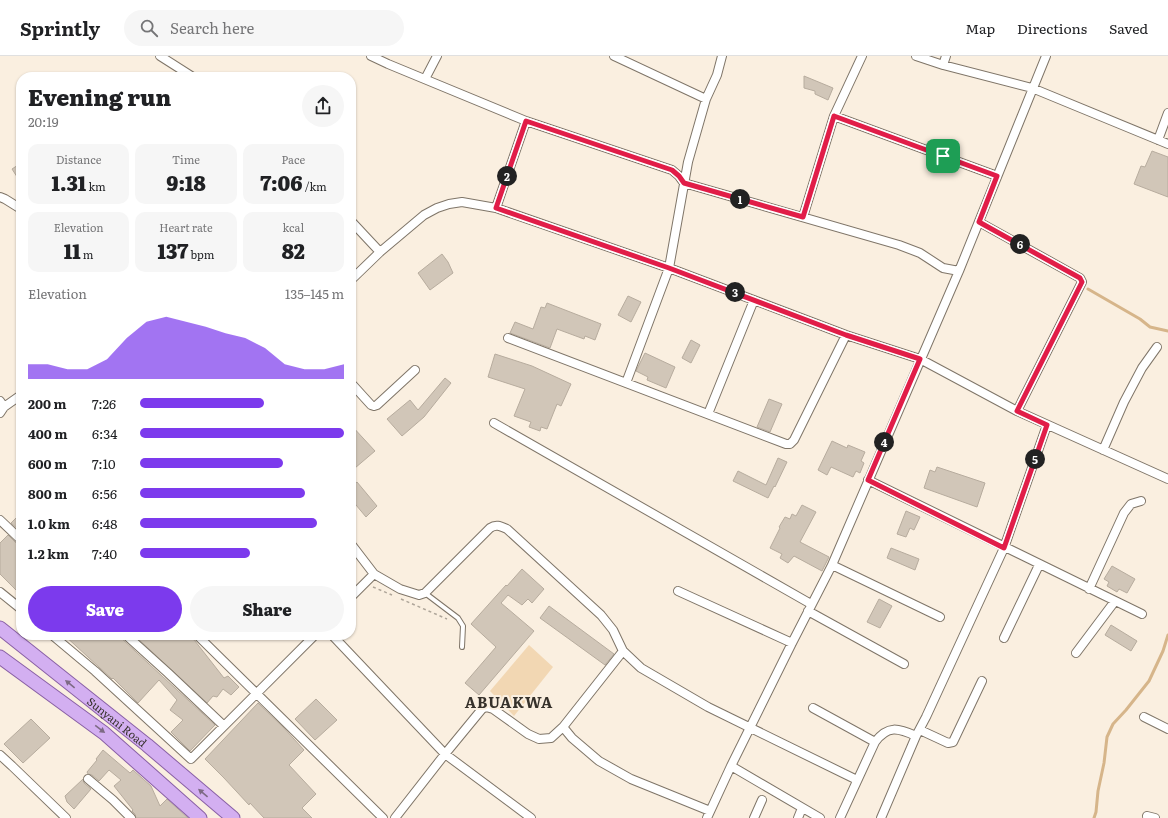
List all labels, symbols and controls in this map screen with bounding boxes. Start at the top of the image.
search box [124,10,404,46]
text: Sprintly [20,14,100,42]
text: Search here [170,16,254,39]
icon: search [138,17,160,39]
text: Map [965,18,995,38]
text: Directions [1017,18,1087,38]
text: Saved [1109,18,1148,38]
text: Evening run [28,80,171,113]
button: share [302,85,344,127]
text: 20:19 [28,112,59,131]
pin [926,139,960,173]
icon: arrive [932,145,954,167]
text: Distance [56,151,101,167]
text: Time [172,151,200,167]
text: Pace [282,151,305,167]
pin: 2 [497,166,517,186]
text: 1.31 [52,167,86,197]
text: 9:18 [166,167,206,197]
text: 7:06 [260,167,303,197]
text: 2 [504,168,510,184]
text: km [86,178,106,194]
text: /km [303,178,327,194]
pin: 1 [730,189,750,209]
text: 1 [738,191,742,207]
text: Elevation [54,219,104,235]
text: Heart rate [159,219,213,235]
text: kcal [282,219,304,235]
pin: 6 [1010,234,1030,254]
text: 11 [64,235,81,265]
text: 137 [158,235,188,265]
text: 82 [282,235,305,265]
text: 6 [1017,236,1023,252]
text: m [81,246,93,262]
text: bpm [188,246,214,262]
pin: 3 [725,282,745,302]
text: Elevation [28,284,87,303]
text: 135–145 m [285,284,344,303]
text: 3 [732,284,738,300]
text: 200 m [28,394,67,413]
text: 7:26 [92,394,116,413]
text: 400 m [28,424,67,443]
text: 6:34 [92,424,117,443]
pin: 4 [874,432,894,452]
text: 4 [881,434,887,450]
pin: 5 [1025,449,1045,469]
text: 5 [1032,451,1038,467]
text: 600 m [28,454,67,473]
text: 7:10 [92,454,115,473]
text: 800 m [28,484,67,503]
text: 6:56 [92,484,117,503]
text: 1.0 km [28,514,70,533]
text: 6:48 [92,514,117,533]
text: 1.2 km [28,544,69,563]
text: 7:40 [92,544,117,563]
button: Save [28,586,182,632]
button: Share [190,586,344,632]
one-way arrow [64,680,75,688]
district label: ABUAKWA [465,690,553,713]
street label: Sunyani Road [84,693,151,750]
one-way arrow [94,725,105,734]
one-way arrow [198,788,209,797]

